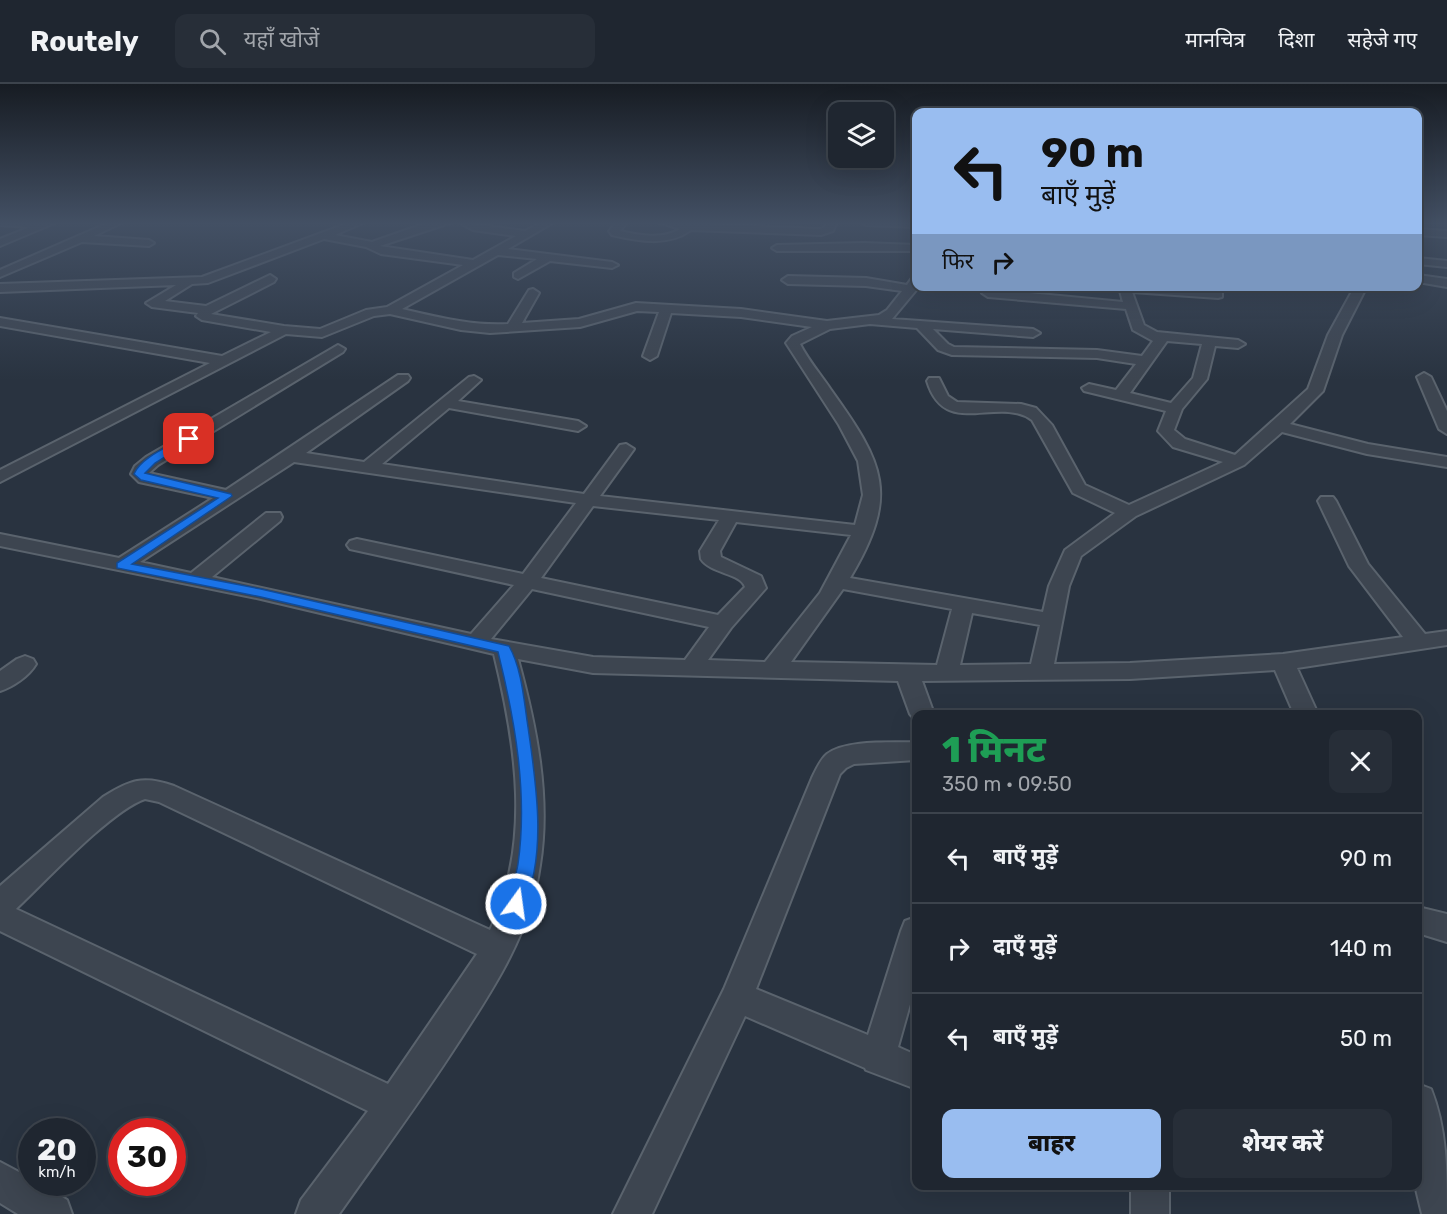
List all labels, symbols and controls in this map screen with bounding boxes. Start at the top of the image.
search box [175,14,595,68]
text: Routely [30,25,139,58]
icon: search [196,25,229,58]
text: यहाँ खोजें [244,26,319,53]
text: मानचित्र [1185,27,1245,52]
text: दिशा [1278,27,1314,52]
text: सहेजे गए [1347,27,1417,52]
map controls [828,102,894,168]
button: layers [828,102,894,168]
text: 90 m [1041,128,1144,178]
icon: left [942,132,1020,210]
text: बाएँ मुड़ें [1041,179,1116,211]
icon: right [986,246,1019,279]
text: फिर [942,248,974,275]
pin [163,413,214,464]
icon: arrive [172,422,205,455]
text: 1 मिनट [942,728,1046,771]
button: close [1329,730,1392,793]
text: 350 m · 09:50 [942,772,1072,796]
icon: left [942,842,975,875]
text: बाएँ मुड़ें [993,843,1058,870]
text: 90 m [1340,845,1392,872]
position arrow [484,872,548,936]
icon: right [942,932,975,965]
text: दाएँ मुड़ें [993,933,1057,960]
text: 140 m [1330,935,1392,962]
icon: left [942,1022,975,1055]
text: बाएँ मुड़ें [993,1023,1058,1050]
text: 50 m [1340,1025,1392,1052]
button: बाहर [942,1109,1161,1178]
button: शेयर करें [1173,1109,1392,1178]
speed limit sign: 30 [108,1118,186,1196]
text: 20 [37,1132,77,1168]
text: km/h [38,1163,76,1181]

